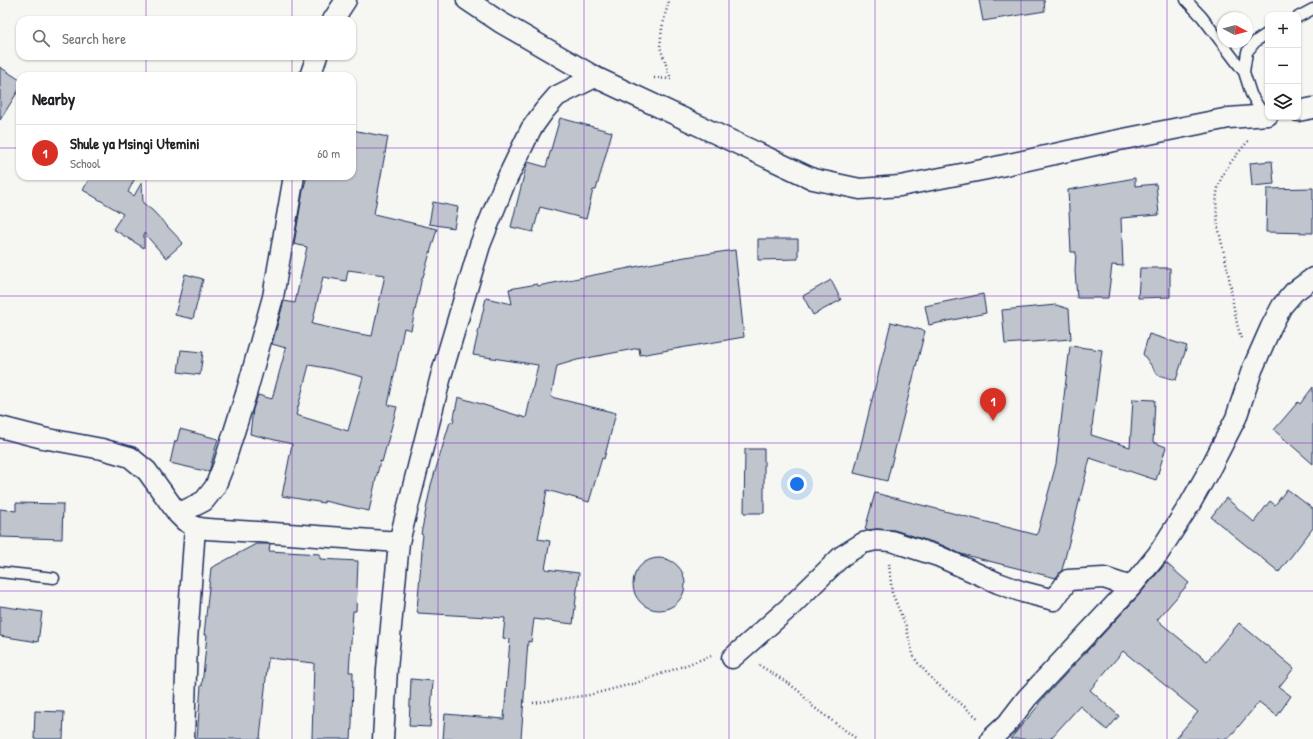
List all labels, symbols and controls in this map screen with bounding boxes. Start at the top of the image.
north arrow [1217,12,1253,48]
map controls [1265,12,1301,120]
button: + [1265,12,1301,48]
search box [16,16,356,60]
icon: search [30,27,52,49]
text: Search here [62,28,126,49]
button: − [1265,48,1301,84]
button: layers [1265,84,1301,120]
text: Nearby [32,87,75,110]
text: Shule ya Msingi Utemini [70,133,200,154]
text: 1 [43,144,47,162]
text: 60 m [317,144,340,162]
text: School [70,154,100,172]
pin: 1 [980,388,1006,421]
your location [787,474,807,494]

